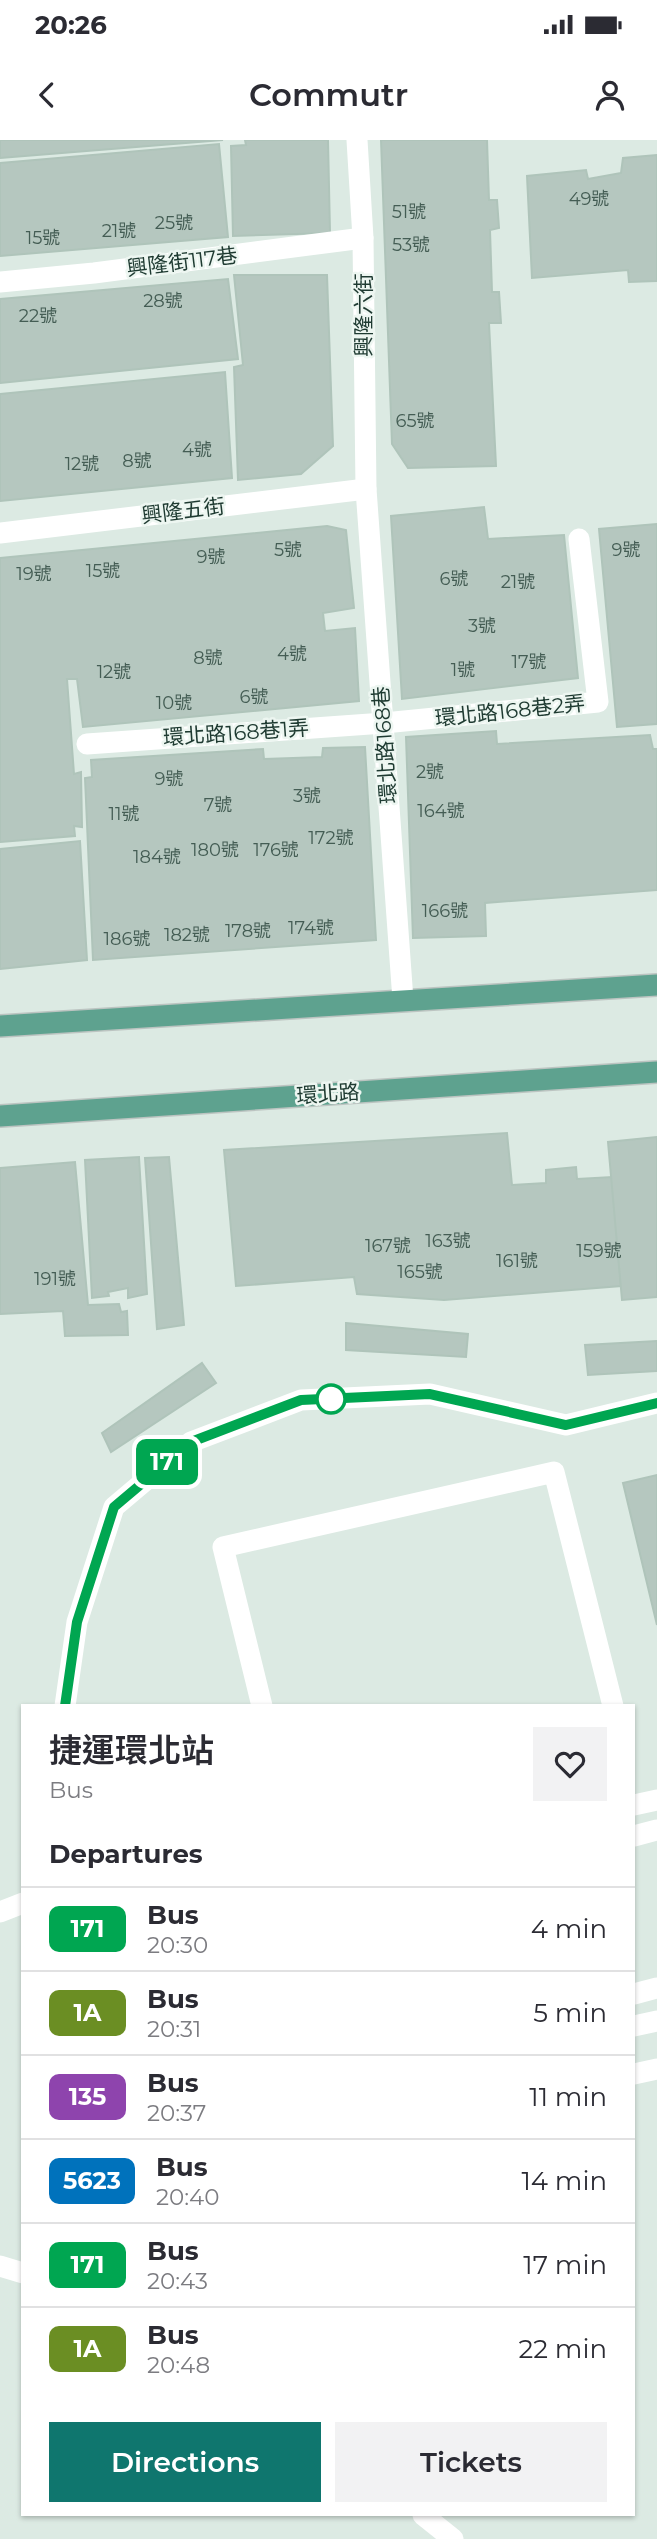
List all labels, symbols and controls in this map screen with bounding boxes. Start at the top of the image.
text: 20:26 [35,9,107,41]
text: Commutr [249,75,408,114]
icon: back [28,76,66,114]
icon: person [591,76,629,114]
house number: 49號 [569,188,609,210]
house number: 51號 [392,201,426,223]
house number: 25號 [155,212,193,234]
house number: 21號 [102,220,136,242]
house number: 15號 [26,227,60,249]
house number: 53號 [392,234,430,256]
street label: 興隆街117巷 [125,242,239,281]
street label: 興隆六街 [351,273,376,357]
house number: 28號 [143,290,183,312]
house number: 22號 [19,305,57,327]
house number: 65號 [395,410,435,432]
house number: 4號 [182,439,212,461]
house number: 8號 [122,450,152,472]
house number: 12號 [65,453,99,475]
street label: 興隆五街 [140,493,226,528]
house number: 5號 [274,539,302,561]
house number: 9號 [612,539,640,561]
house number: 9號 [197,546,225,568]
house number: 15號 [86,560,120,582]
house number: 19號 [16,563,52,585]
house number: 6號 [440,568,468,590]
house number: 21號 [501,571,535,593]
house number: 3號 [468,615,496,637]
house number: 4號 [277,643,307,665]
house number: 8號 [193,647,223,669]
house number: 17號 [511,651,547,673]
house number: 1號 [451,659,475,681]
house number: 12號 [97,661,131,683]
street label: 環北路168巷 [368,685,401,805]
house number: 6號 [240,686,268,708]
street label: 環北路168巷2弄 [434,690,586,731]
house number: 10號 [156,692,192,714]
street label: 環北路168巷1弄 [162,715,310,750]
house number: 2號 [416,761,444,783]
house number: 9號 [155,768,183,790]
house number: 3號 [293,785,321,807]
house number: 7號 [204,794,232,816]
house number: 164號 [417,800,465,822]
house number: 11號 [109,803,140,825]
house number: 172號 [308,827,354,849]
house number: 180號 [191,839,239,861]
house number: 176號 [253,839,299,861]
house number: 184號 [133,846,181,868]
house number: 166號 [422,900,468,922]
house number: 174號 [288,917,334,939]
house number: 178號 [225,920,271,942]
house number: 182號 [164,924,210,946]
house number: 186號 [104,928,150,950]
street label: 環北路 [296,1079,360,1108]
house number: 163號 [425,1230,471,1252]
house number: 167號 [365,1235,411,1257]
house number: 159號 [576,1240,622,1262]
house number: 161號 [496,1250,538,1272]
house number: 165號 [397,1261,443,1283]
house number: 191號 [34,1268,76,1290]
unlabelled marker [316,1384,346,1414]
line badge: 171 [127,1439,207,1485]
text: 171 [150,1447,184,1476]
button: heart [533,1727,607,1801]
text: 捷運環北站 [49,1730,214,1770]
text: Bus [49,1776,93,1804]
text: Departures [49,1838,203,1870]
text: Bus [147,1899,199,1931]
text: 4 min [531,1913,607,1945]
text: 171 [71,1914,104,1943]
text: 20:30 [147,1931,208,1959]
text: Bus [147,1983,199,2015]
text: 5 min [533,1997,607,2029]
text: 1A [74,1998,101,2027]
text: 20:31 [147,2015,201,2043]
text: Bus [147,2067,199,2099]
text: 11 min [529,2081,607,2113]
text: 135 [69,2082,106,2111]
text: 20:37 [147,2099,206,2127]
text: Bus [156,2151,208,2183]
text: 14 min [521,2165,607,2197]
text: 5623 [63,2166,121,2195]
text: 20:40 [156,2183,219,2211]
text: Bus [147,2235,199,2267]
text: 17 min [523,2249,607,2281]
text: 171 [71,2250,104,2279]
text: 20:43 [147,2267,208,2295]
text: Bus [147,2319,199,2351]
text: 22 min [518,2333,607,2365]
text: 1A [74,2334,101,2363]
text: 20:48 [147,2351,210,2379]
button: Directions [49,2422,321,2502]
button: Tickets [335,2422,607,2502]

